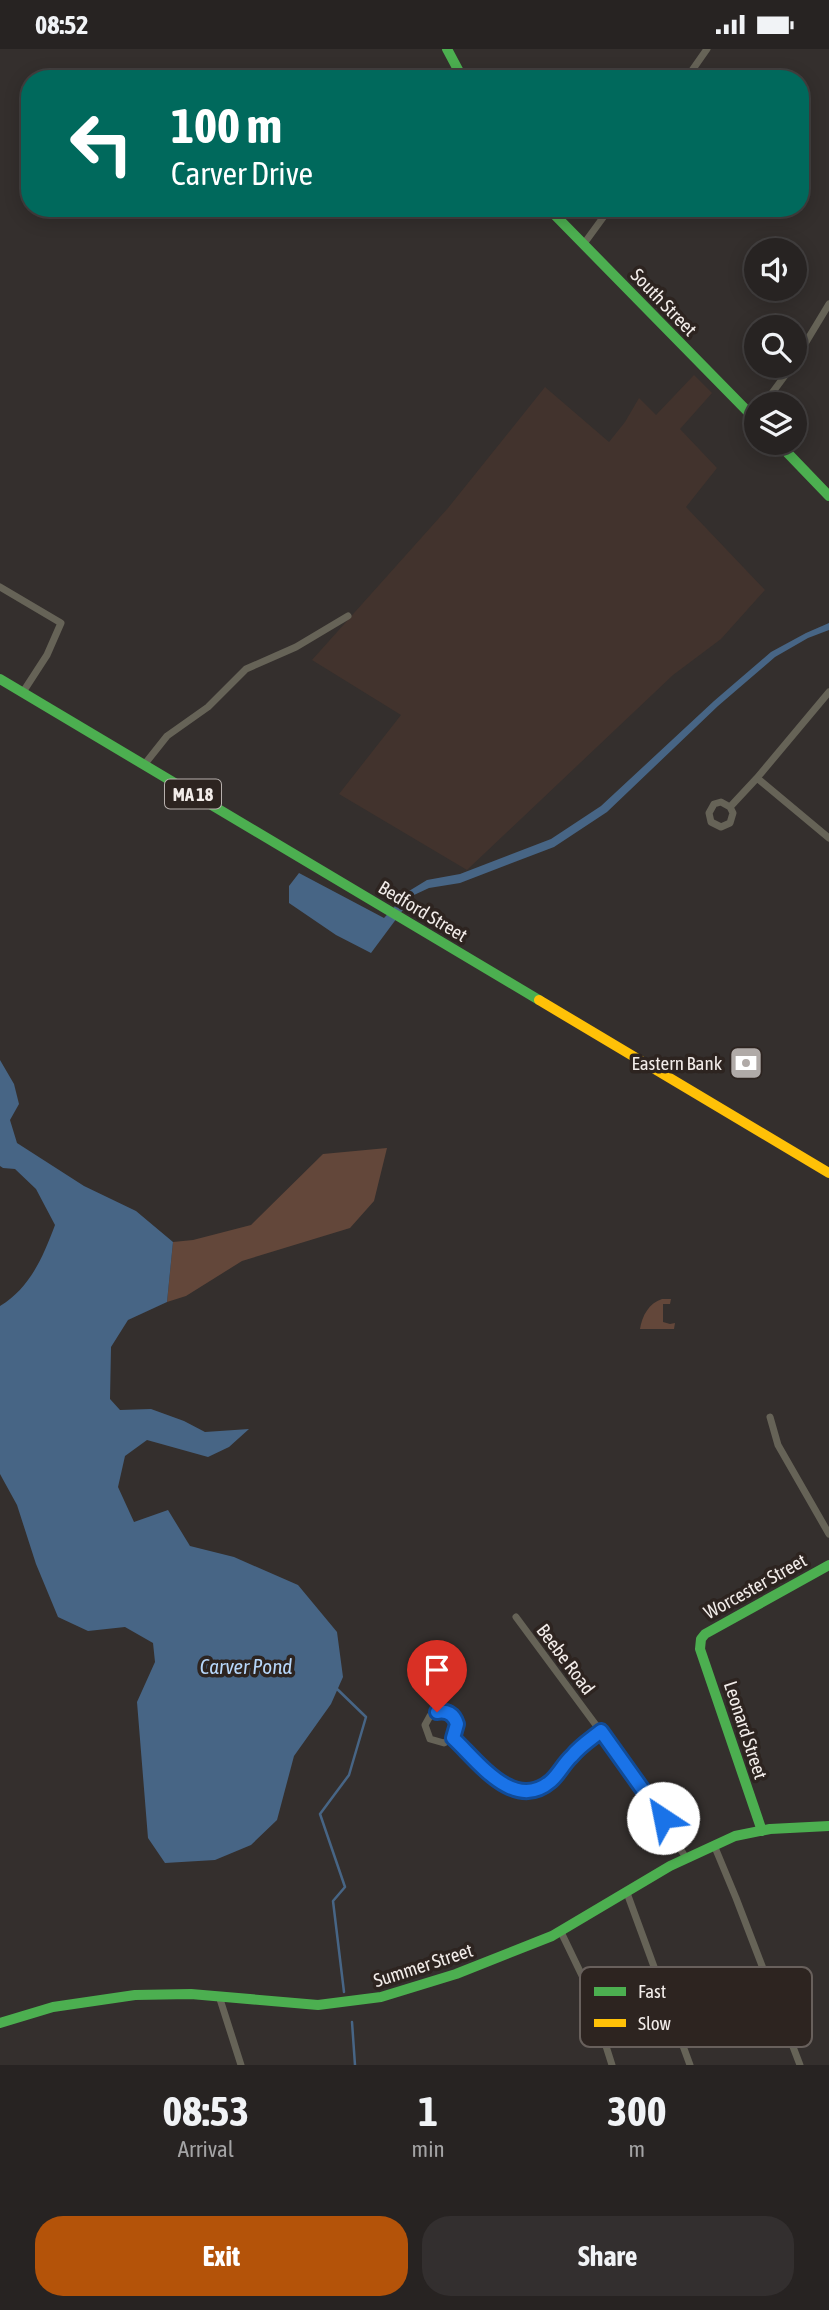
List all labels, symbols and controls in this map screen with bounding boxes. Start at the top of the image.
text: 08:52 [35,10,89,40]
text: 100 m [171,97,282,153]
icon: left [56,98,147,189]
text: Carver Drive [171,155,313,192]
map controls [744,238,807,455]
button: sound [744,238,807,301]
street label: South Street [627,264,701,340]
button: search [744,315,807,378]
button: layers [744,392,807,455]
road number: MA 18 [165,779,221,809]
street label: Bedford Street [375,876,471,946]
bank icon: Eastern Bank [727,1044,765,1082]
place label: Eastern Bank [632,1052,723,1074]
street label: Worcester Street [700,1549,810,1623]
street label: Beebe Road [532,1619,600,1699]
pin [407,1640,467,1712]
icon: arrive [418,1651,456,1689]
water label: Carver Pond [200,1654,292,1678]
street label: Leonard Street [720,1678,772,1782]
position arrow [626,1781,700,1855]
street label: Summer Street [371,1939,475,1991]
legend [580,1967,812,2047]
text: Fast [638,1980,666,2002]
text: Slow [638,2012,672,2034]
text: 08:53 [163,2087,249,2135]
text: 1 [418,2087,438,2135]
text: 300 [607,2087,666,2135]
text: Arrival [178,2136,234,2162]
text: min [412,2136,445,2162]
text: m [629,2136,645,2162]
button: Exit [35,2216,408,2296]
button: Share [422,2216,794,2296]

